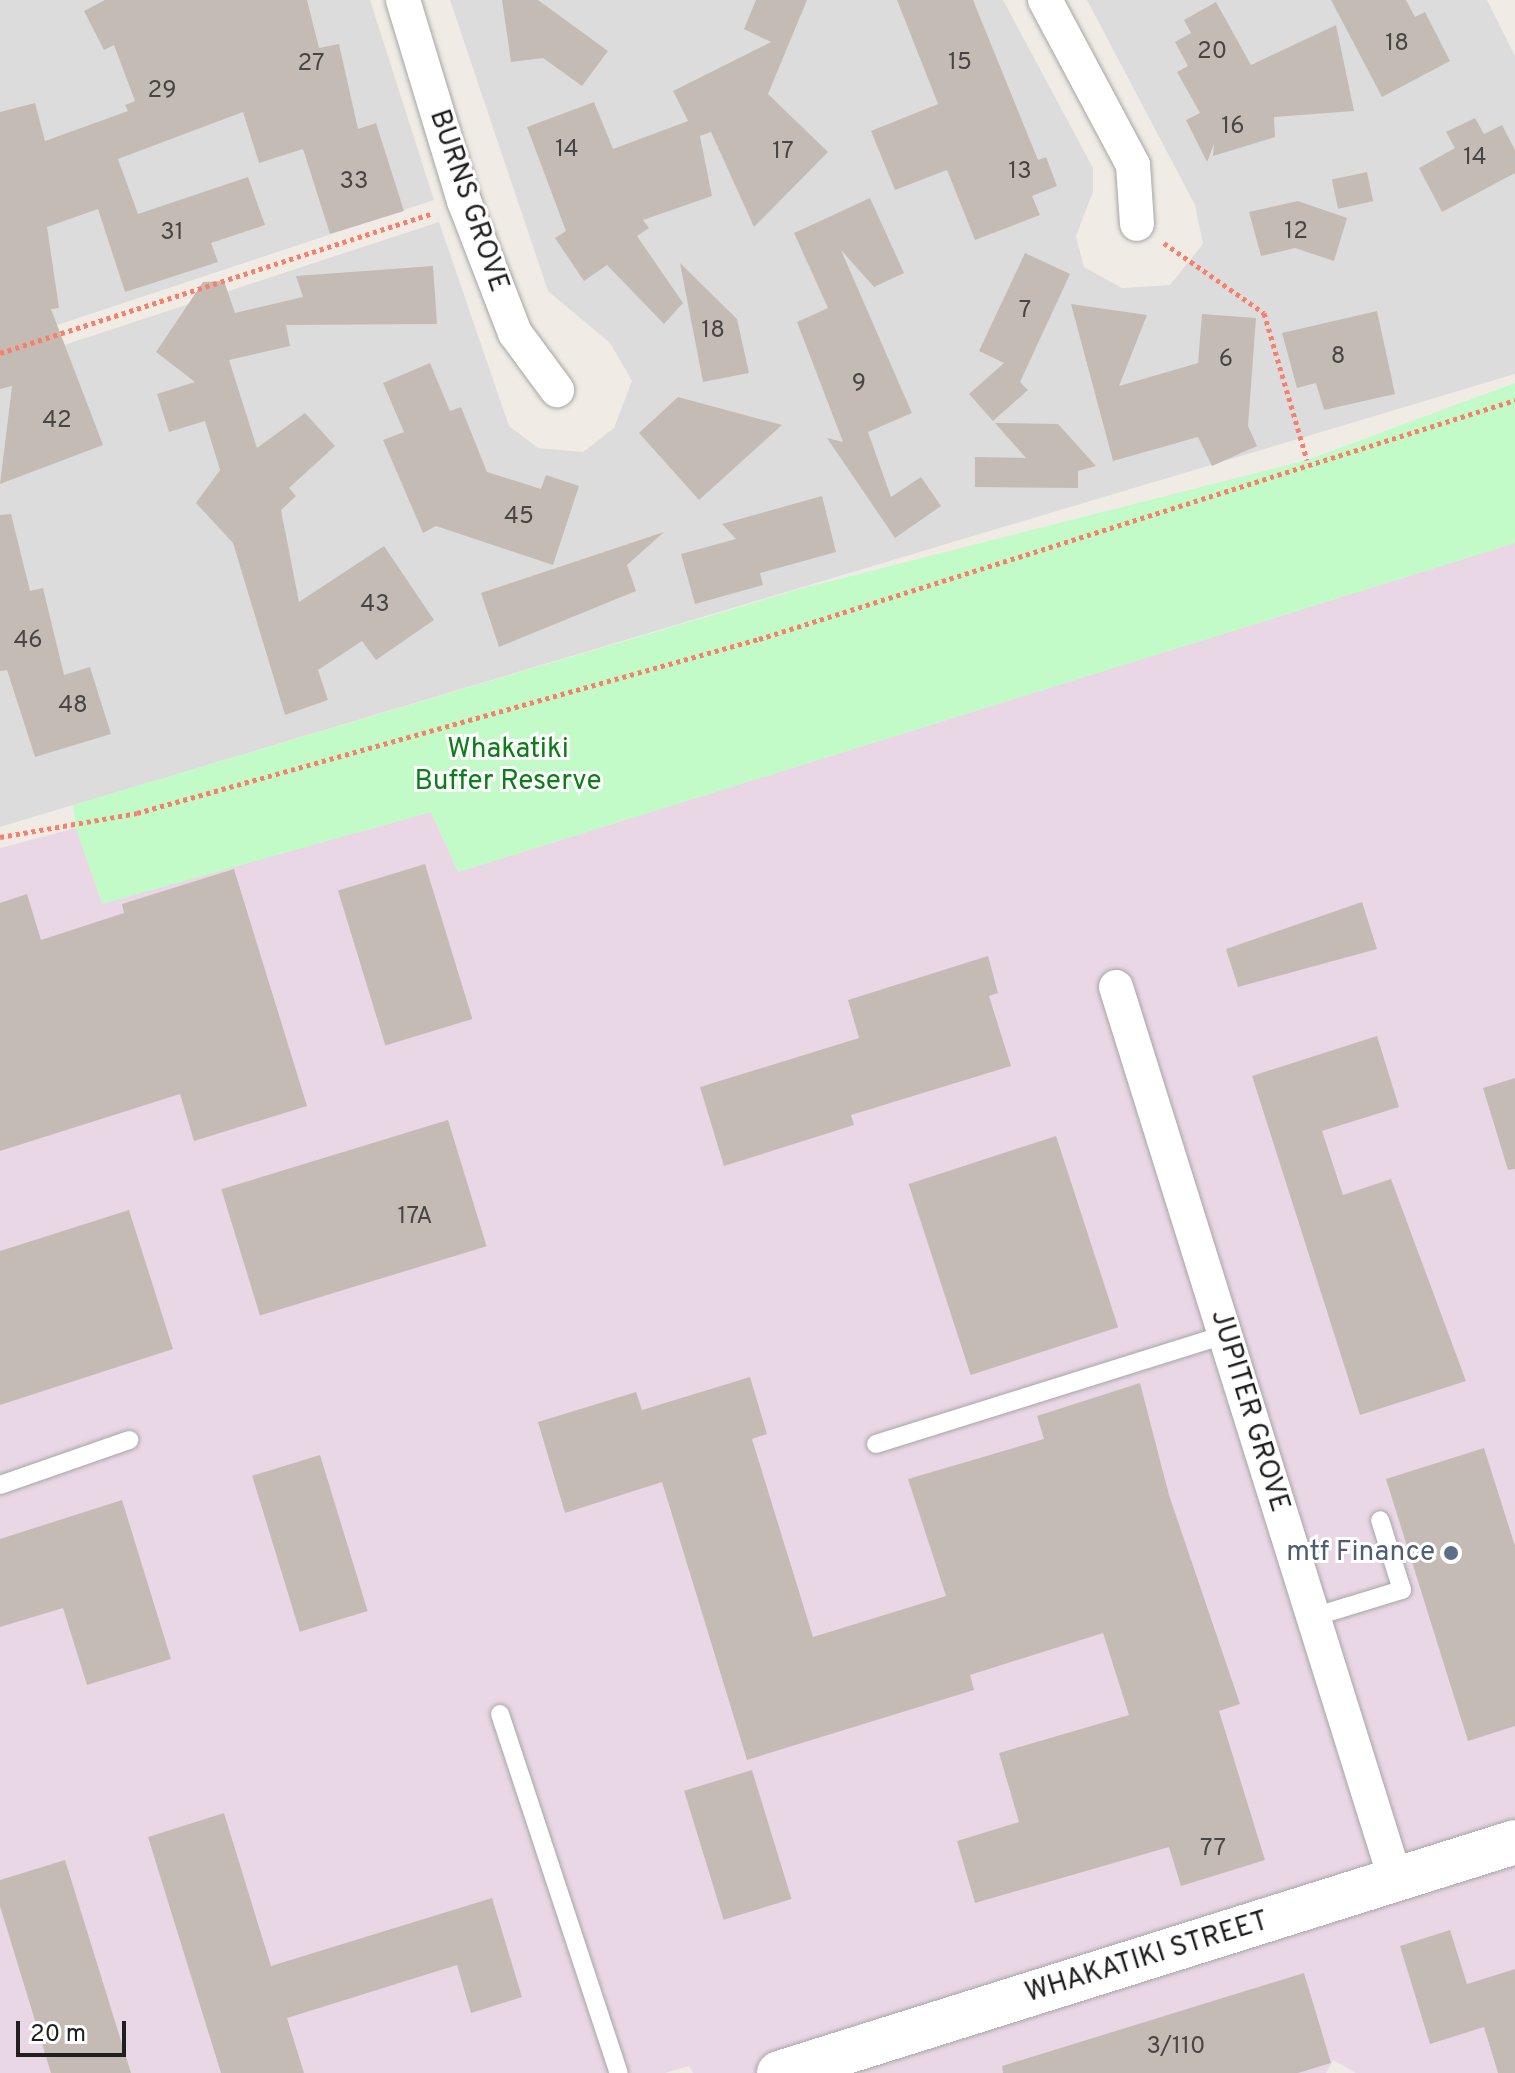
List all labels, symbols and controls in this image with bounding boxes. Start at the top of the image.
house number: 18 [1385,31,1409,59]
house number: 20 [1197,39,1227,67]
house number: 15 [948,50,972,78]
house number: 27 [298,51,324,79]
house number: 29 [147,78,177,106]
street label: BURNS GROVE [421,105,515,297]
house number: 16 [1221,114,1245,142]
house number: 14 [555,137,579,165]
house number: 17 [772,139,794,167]
house number: 14 [1463,145,1487,173]
house number: 13 [1008,159,1032,187]
house number: 33 [340,169,368,197]
house number: 12 [1284,219,1308,247]
house number: 31 [160,220,184,248]
house number: 7 [1019,298,1031,326]
house number: 18 [701,318,725,346]
house number: 8 [1331,344,1345,372]
house number: 6 [1219,347,1233,375]
house number: 9 [852,371,866,399]
house number: 42 [42,408,72,436]
house number: 45 [504,504,534,532]
house number: 43 [360,592,390,620]
house number: 46 [13,628,43,656]
house number: 48 [58,693,88,721]
park label: Whakatiki Buffer Reserve [414,733,602,799]
house number: 17A [398,1204,432,1232]
street label: JUPITER GROVE [1202,1306,1296,1516]
place label: mtf Finance [1286,1536,1435,1570]
marker: mtf Finance [1442,1544,1460,1562]
house number: 77 [1200,1836,1226,1864]
street label: WHAKATIKI STREET [1021,1905,1273,2011]
scale bar [20,2005,130,2055]
text: 20 m [30,2020,86,2050]
house number: 3/110 [1147,2034,1205,2062]

